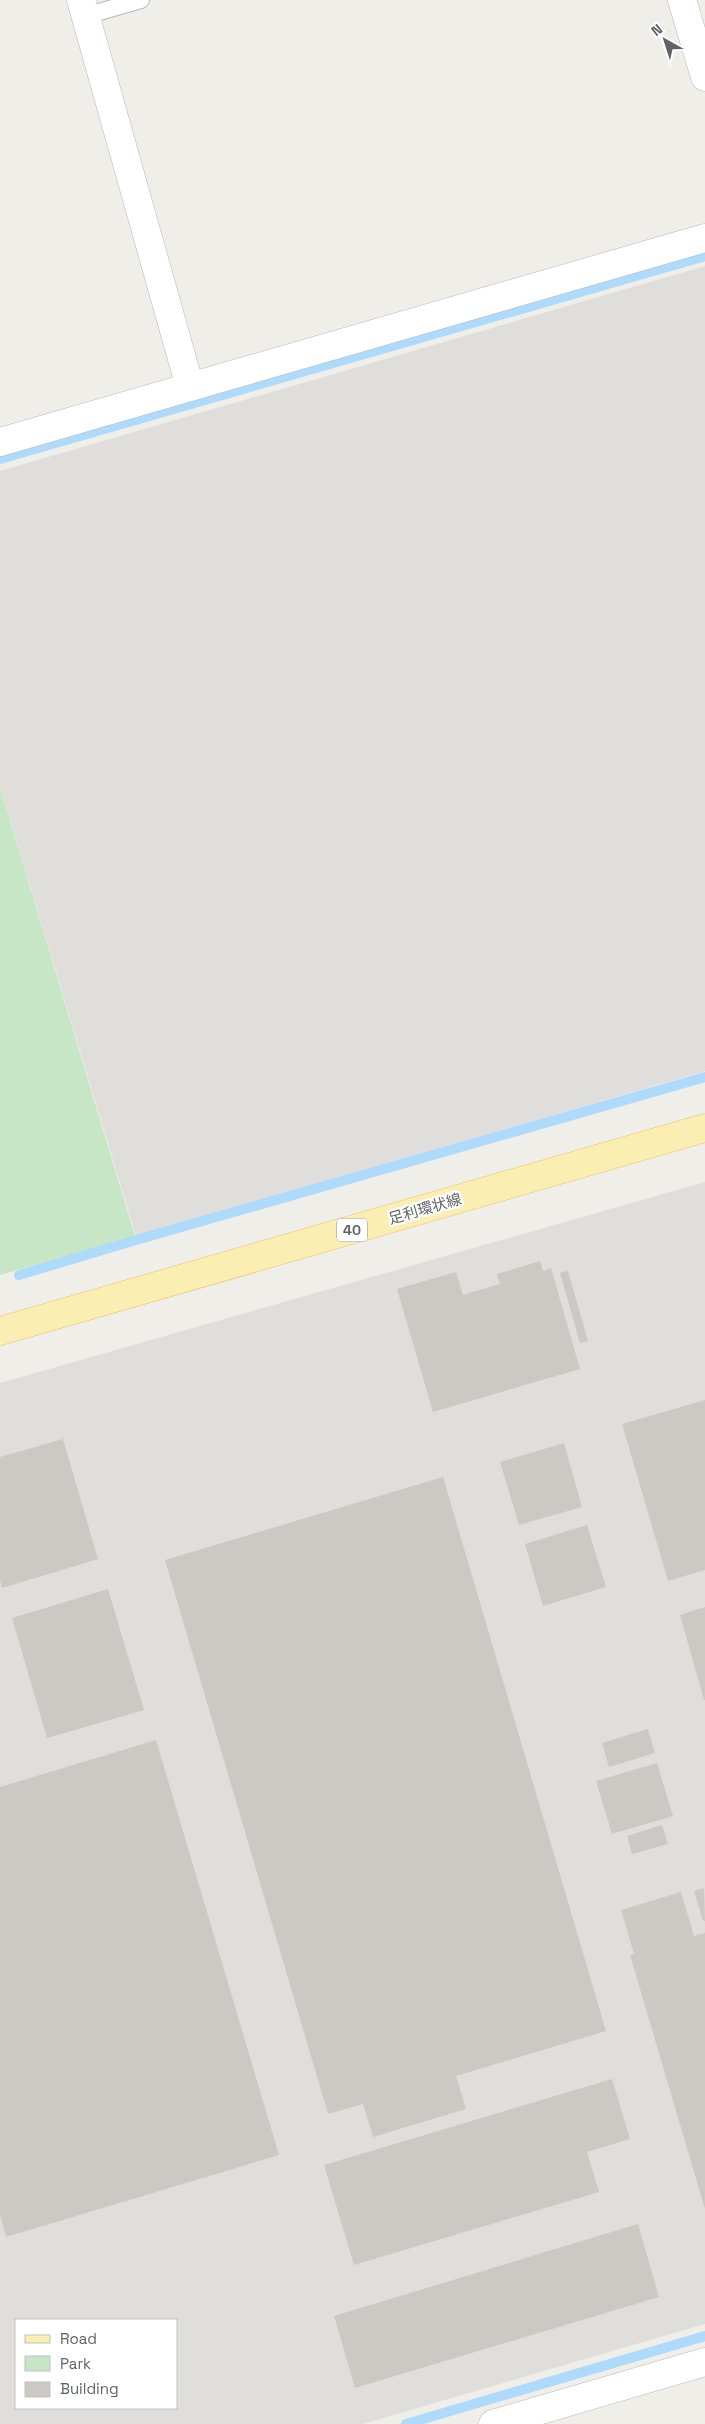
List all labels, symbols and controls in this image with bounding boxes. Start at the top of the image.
north arrow [640,15,690,65]
text: N [648,20,666,40]
street label: 足利環状線 [386,1189,464,1228]
road number: 40 [337,1218,367,1242]
legend [15,2319,178,2409]
text: Road [60,2329,97,2348]
text: Park [60,2354,91,2373]
text: Building [60,2379,119,2398]

